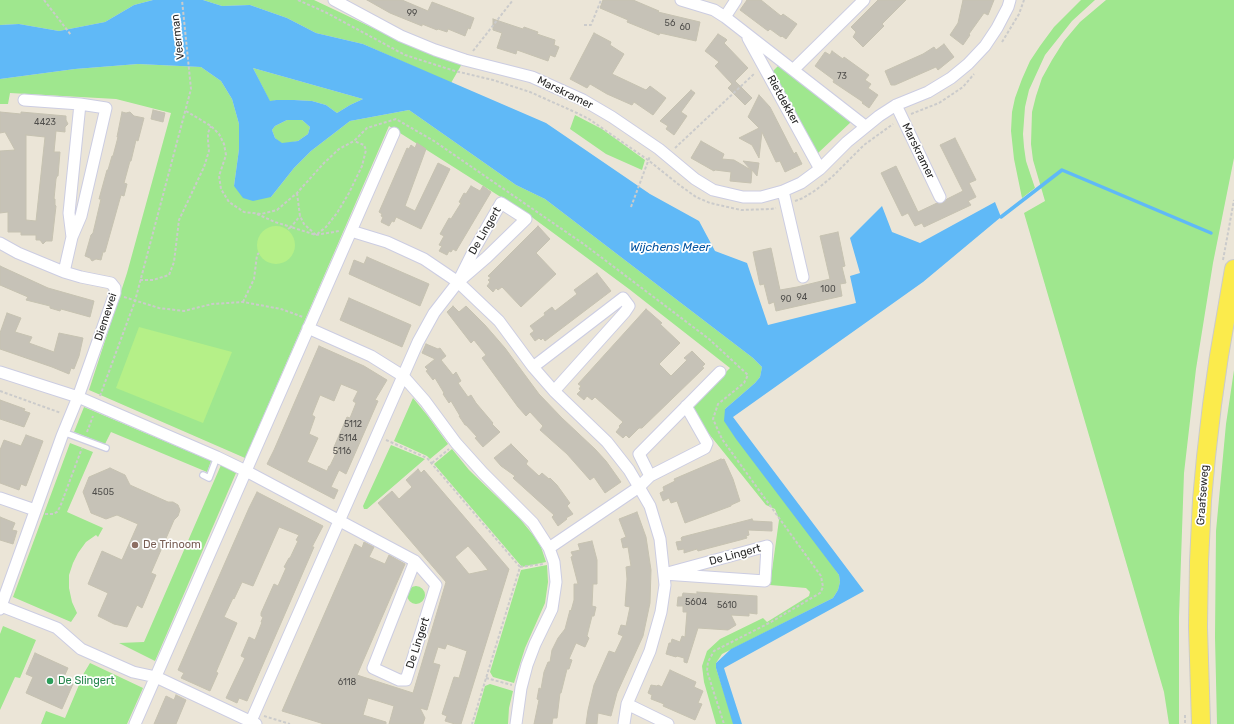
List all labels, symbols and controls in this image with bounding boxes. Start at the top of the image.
house number: 99 [407,8,417,18]
street label: Veerman [169,14,187,60]
house number: 56 [665,18,675,28]
house number: 60 [679,22,691,32]
house number: 73 [837,71,847,81]
street label: Rietdekker [764,73,802,127]
street label: Marskramer [535,74,595,112]
house number: 4423 [34,117,56,127]
street label: Marskramer [899,121,937,181]
street label: De Lingert [466,205,504,257]
water label: Wijchens Meer [630,241,710,255]
house number: 100 [820,284,836,294]
street label: Diemewei [92,291,120,343]
house number: 94 [797,292,807,302]
house number: 90 [780,294,792,304]
house number: 5112 [344,419,362,429]
house number: 5114 [339,433,357,443]
house number: 5116 [333,446,351,456]
street label: Graafseweg [1194,464,1212,526]
house number: 4505 [92,487,114,497]
place label: De Trinoom [143,538,201,552]
marker: De Trinoom [130,540,140,550]
street label: De Lingert [708,542,762,568]
house number: 5604 [685,597,707,607]
house number: 5610 [717,600,737,610]
street label: De Lingert [404,616,432,670]
place label: De Slingert [58,674,114,688]
marker: De Slingert [45,676,55,686]
house number: 6118 [338,677,356,687]

